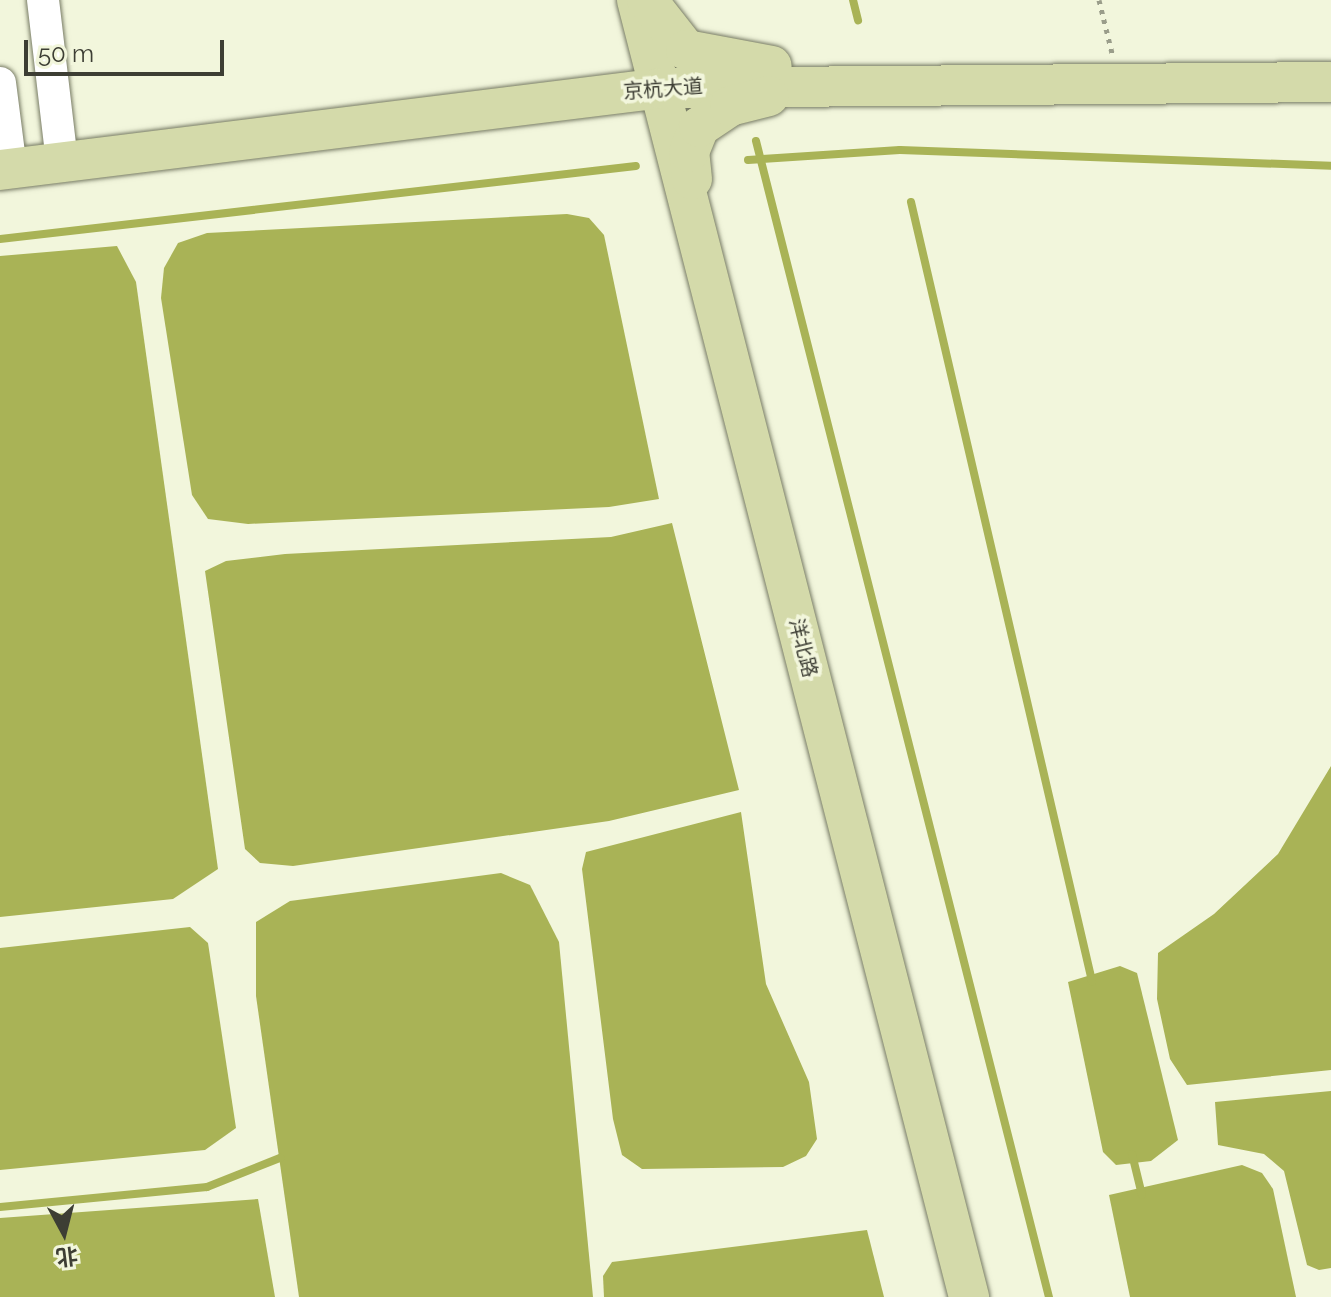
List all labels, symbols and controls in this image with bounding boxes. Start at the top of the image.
scale bar [28,24,228,74]
text: 50 m [38,39,94,68]
street label: 京杭大道 [622,74,704,104]
street label: 洋北路 [784,616,822,680]
north arrow [24,1193,104,1273]
text: 北 [54,1243,79,1271]

